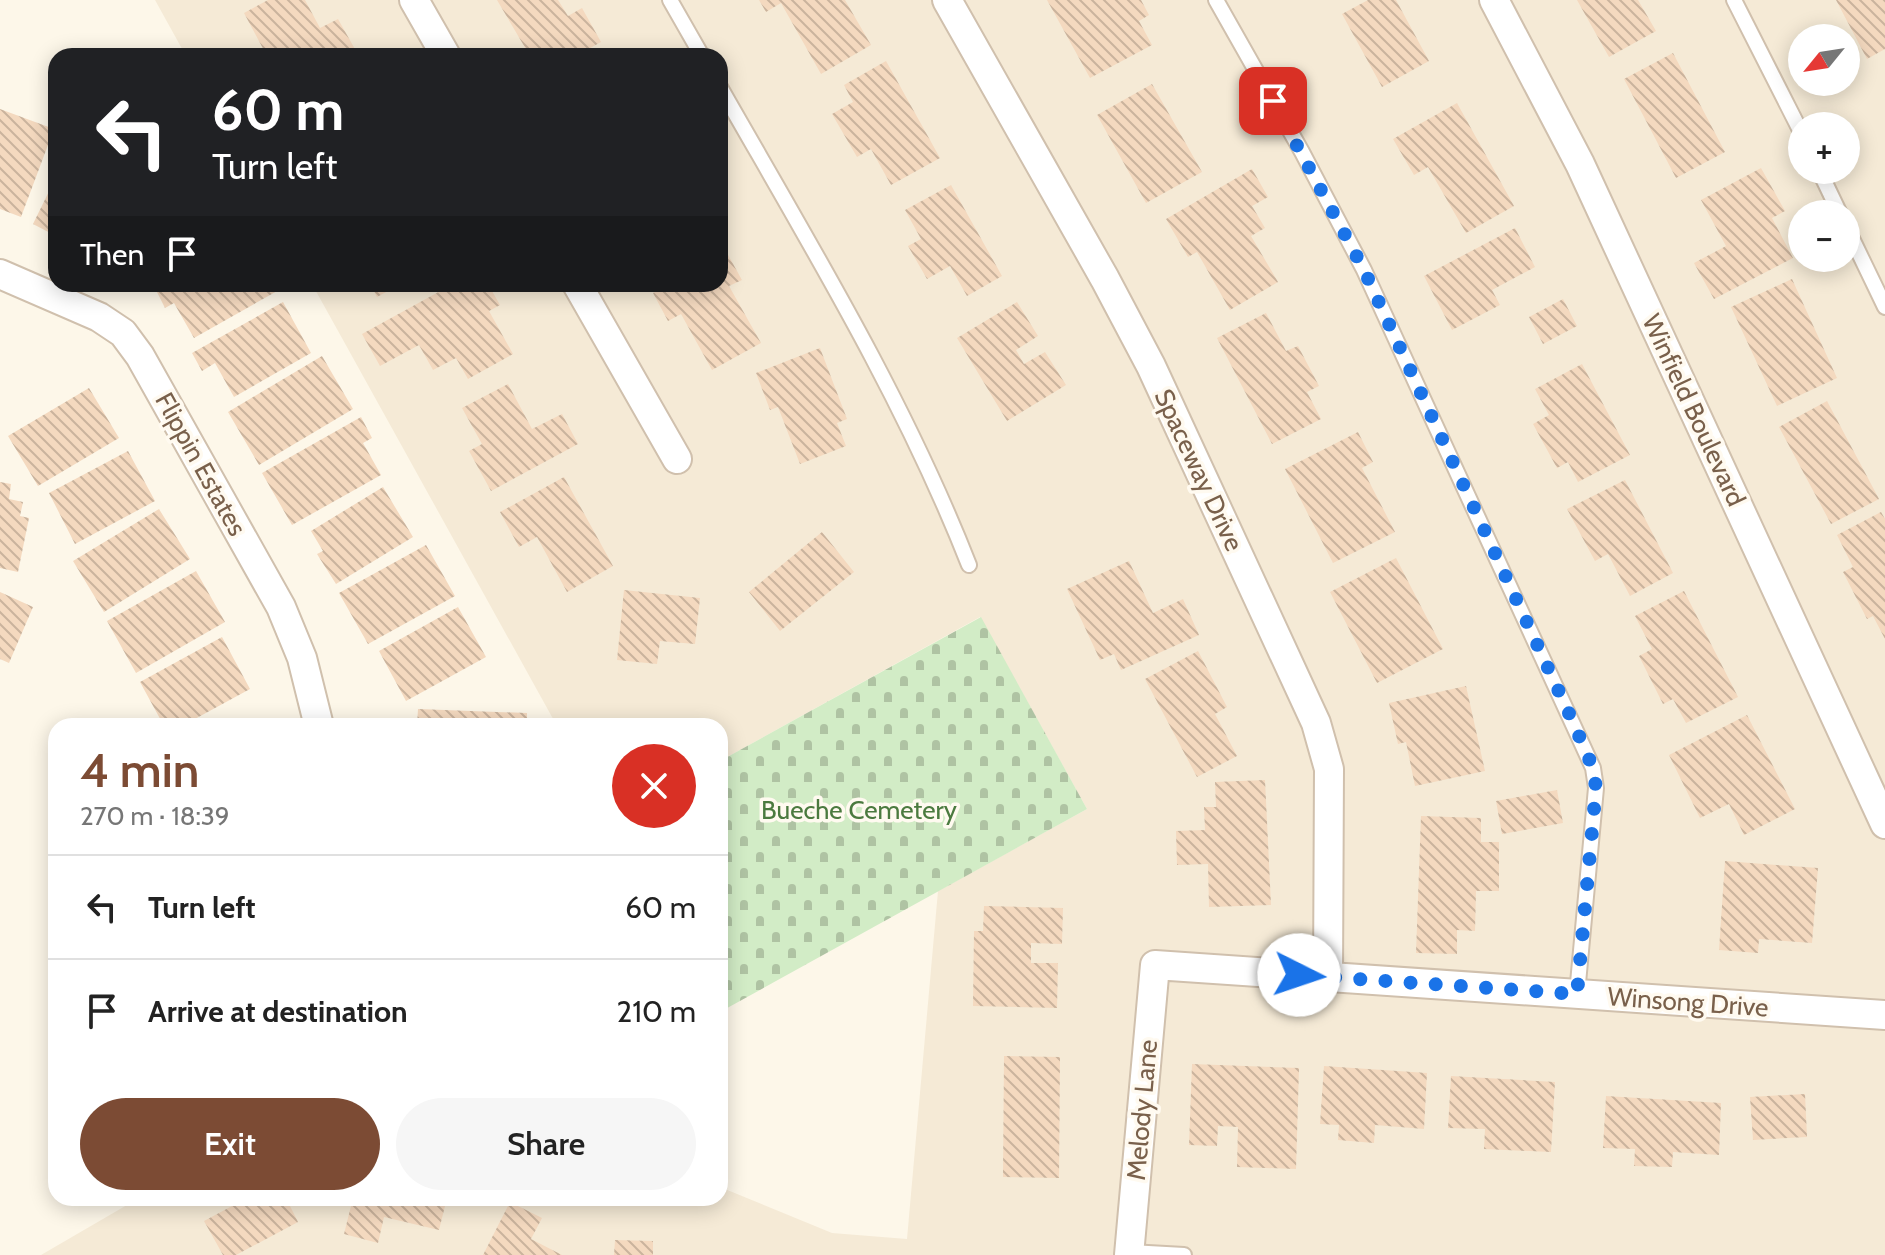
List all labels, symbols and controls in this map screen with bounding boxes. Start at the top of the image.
north arrow [1788,24,1860,96]
map controls [1788,24,1860,272]
pin [1239,67,1307,135]
text: 60 m [212,76,344,144]
icon: arrive [1251,79,1295,123]
icon: left [80,80,184,184]
button: + [1788,112,1860,184]
text: Turn left [212,144,337,188]
button: − [1788,200,1860,272]
icon: arrive [160,232,204,276]
text: Then [80,236,144,273]
street label: Winfield Boulevard [1636,309,1752,511]
street label: Spaceway Drive [1148,384,1250,556]
street label: Flippin Estates [148,387,254,541]
text: 4 min [80,741,199,799]
button: close [612,744,696,828]
park label: Bueche Cemetery [761,794,957,826]
text: 270 m · 18:39 [80,800,230,832]
icon: left [80,885,124,929]
text: Turn left [148,889,256,926]
text: 60 m [625,889,696,926]
position arrow [1257,933,1341,1017]
street label: Winsong Drive [1606,980,1770,1024]
icon: arrive [80,989,124,1033]
text: Arrive at destination [148,993,408,1030]
text: 210 m [616,993,696,1030]
street label: Melody Lane [1120,1038,1164,1182]
button: Exit [80,1098,380,1190]
button: Share [396,1098,696,1190]

